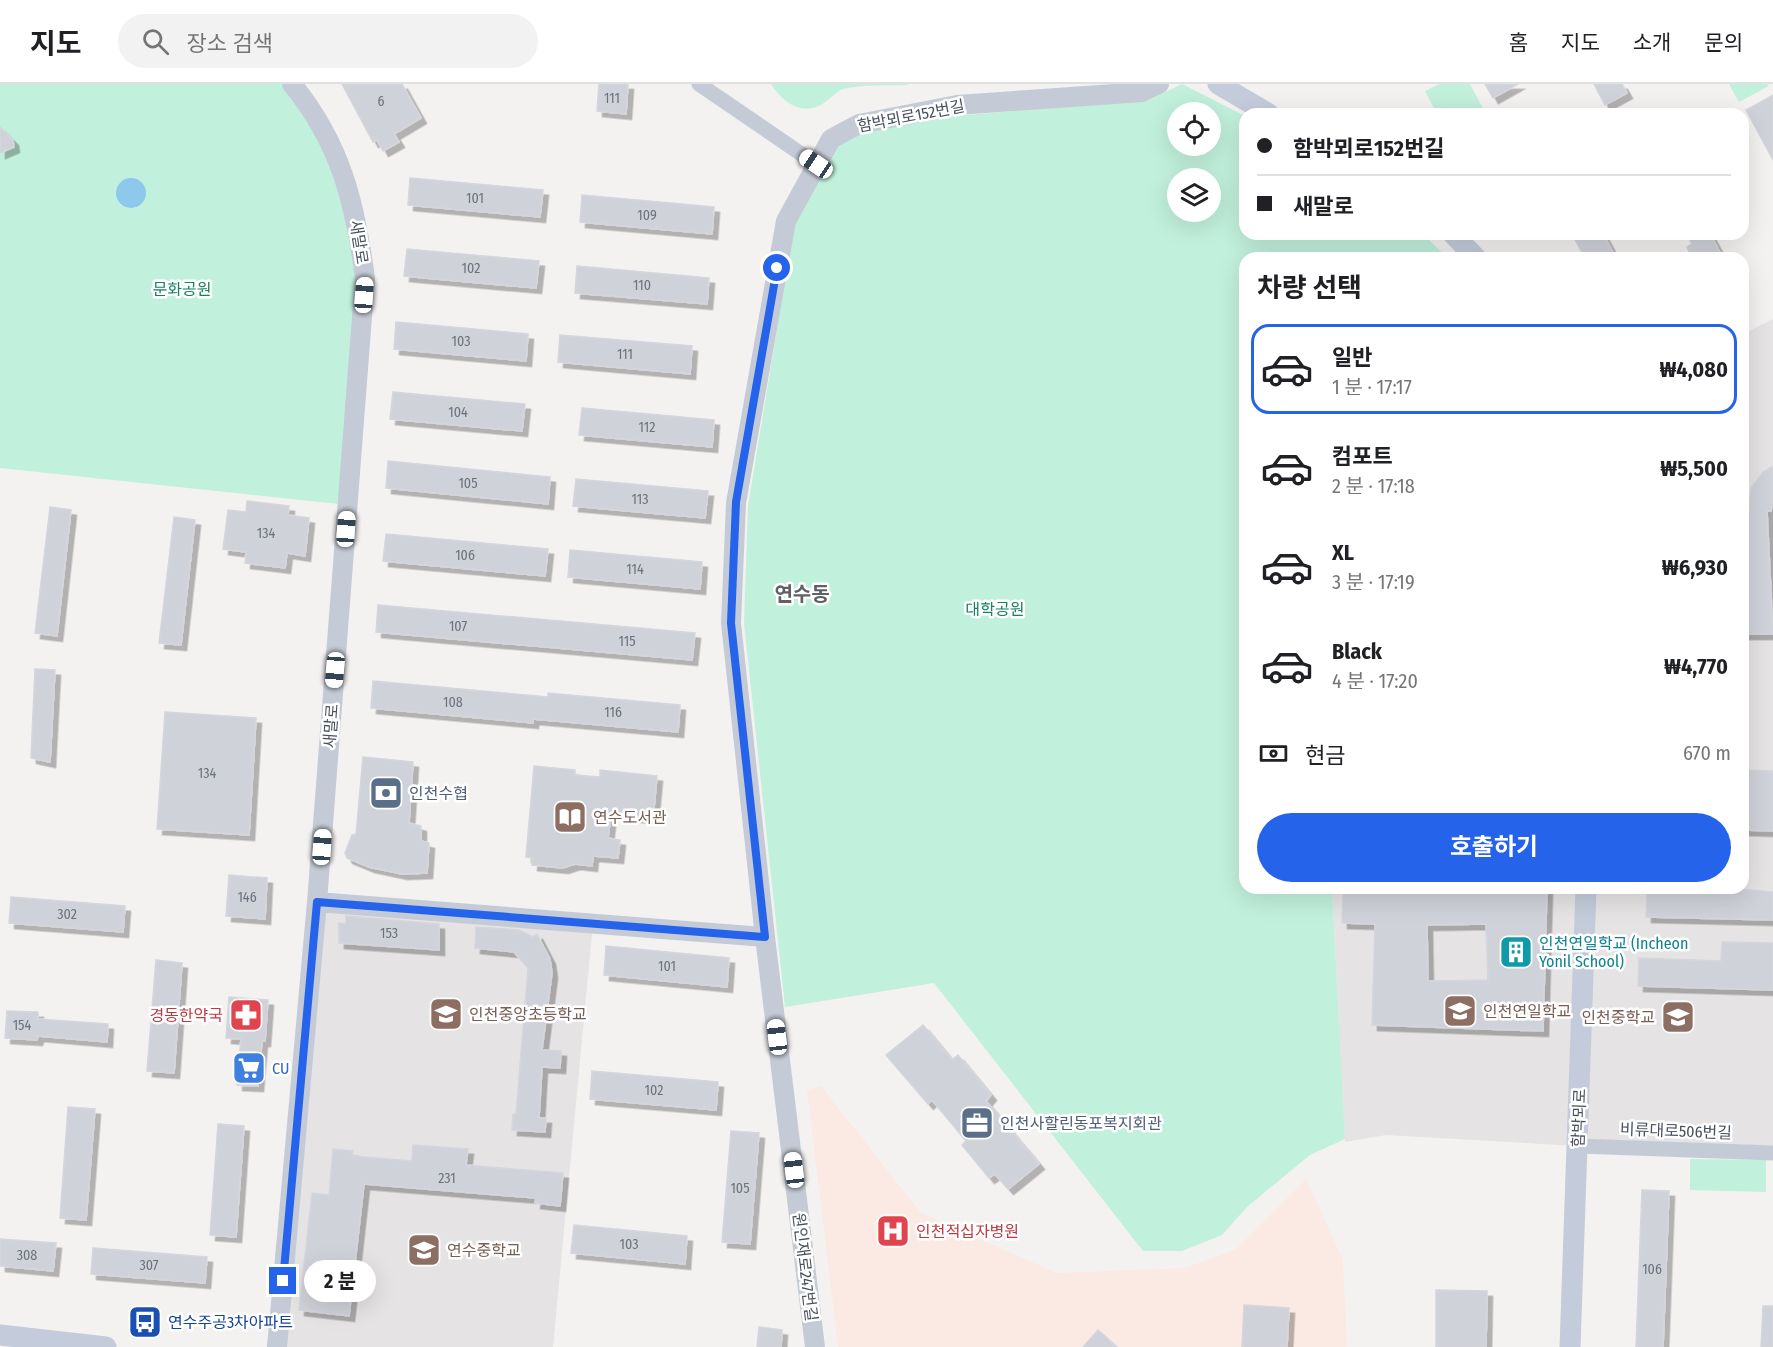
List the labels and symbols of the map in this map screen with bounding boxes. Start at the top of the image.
house number: 111 [604,90,620,107]
house number: 6 [378,93,385,110]
street label: 함박뫼로152번길 [856,96,966,136]
car [796,146,836,182]
house number: 101 [466,190,484,207]
house number: 109 [637,207,657,224]
street label: 새말로 [346,219,372,266]
route start [763,254,790,281]
house number: 102 [462,260,480,277]
car [354,276,374,314]
house number: 110 [633,277,651,294]
park label: 문화공원 [153,280,211,299]
house number: 103 [452,333,470,350]
house number: 111 [617,346,633,363]
house number: 104 [448,404,468,421]
house number: 112 [639,419,655,436]
house number: 105 [458,475,478,492]
house number: 113 [631,491,649,508]
car [336,510,356,548]
house number: 134 [257,525,275,542]
house number: 106 [455,547,475,564]
house number: 114 [626,561,644,578]
district label: 연수동 [774,582,830,606]
park label: 대학공원 [966,600,1024,619]
house number: 107 [449,618,467,635]
house number: 115 [618,633,636,650]
car [324,651,346,689]
house number: 108 [443,694,463,711]
street label: 새말로 [320,703,342,749]
house number: 116 [604,704,622,721]
house number: 134 [198,765,216,782]
bank icon: 인천수협 [368,775,404,811]
place label: 인천수협 [409,784,468,803]
library icon: 연수도서관 [552,799,588,835]
place label: 연수도서관 [593,808,667,827]
car [312,828,332,866]
house number: 146 [237,889,257,906]
house number: 302 [57,906,77,923]
house number: 153 [380,925,398,942]
building icon: 인천연일학교 (Incheon Yonil School) [1498,934,1534,970]
place label: 인천연일학교 (Incheon Yonil School) [1539,934,1688,971]
house number: 101 [658,958,676,975]
school or university icon: 인천연일학교 [1442,993,1478,1029]
school or university icon: 인천중앙초등학교 [428,996,464,1032]
pharmacy icon: 경동한약국 [228,997,264,1033]
school or university icon: 인천중학교 [1660,999,1696,1035]
place label: 인천연일학교 [1483,1002,1571,1021]
place label: 인천중앙초등학교 [469,1005,587,1024]
place label: 경동한약국 [149,1006,223,1025]
place label: 인천중학교 [1581,1008,1655,1027]
house number: 154 [13,1017,32,1034]
car [766,1018,788,1056]
supermarket icon: CU [231,1050,267,1086]
place label: CU [272,1059,289,1078]
house number: 102 [645,1082,663,1099]
street label: 함박뫼로 [1568,1088,1590,1148]
office icon: 인천사할린동포복지회관 [959,1105,995,1141]
place label: 인천사할린동포복지회관 [1000,1114,1162,1133]
street label: 비류대로506번길 [1620,1120,1732,1142]
car [783,1151,805,1189]
house number: 231 [438,1170,456,1187]
house number: 105 [730,1180,750,1197]
street label: 원인재로247번길 [789,1212,821,1322]
hospital icon: 인천적십자병원 [875,1213,911,1249]
place label: 인천적십자병원 [916,1222,1019,1241]
school or university icon: 연수중학교 [406,1232,442,1268]
house number: 103 [620,1236,638,1253]
place label: 연수중학교 [447,1241,521,1260]
house number: 308 [17,1247,37,1264]
house number: 307 [139,1257,159,1274]
callout: 2 분 [304,1260,376,1302]
house number: 106 [1642,1261,1662,1278]
route end [269,1267,296,1294]
bus stop icon: 연수주공3차아파트 [127,1304,163,1340]
place label: 연수주공3차아파트 [168,1313,293,1332]

